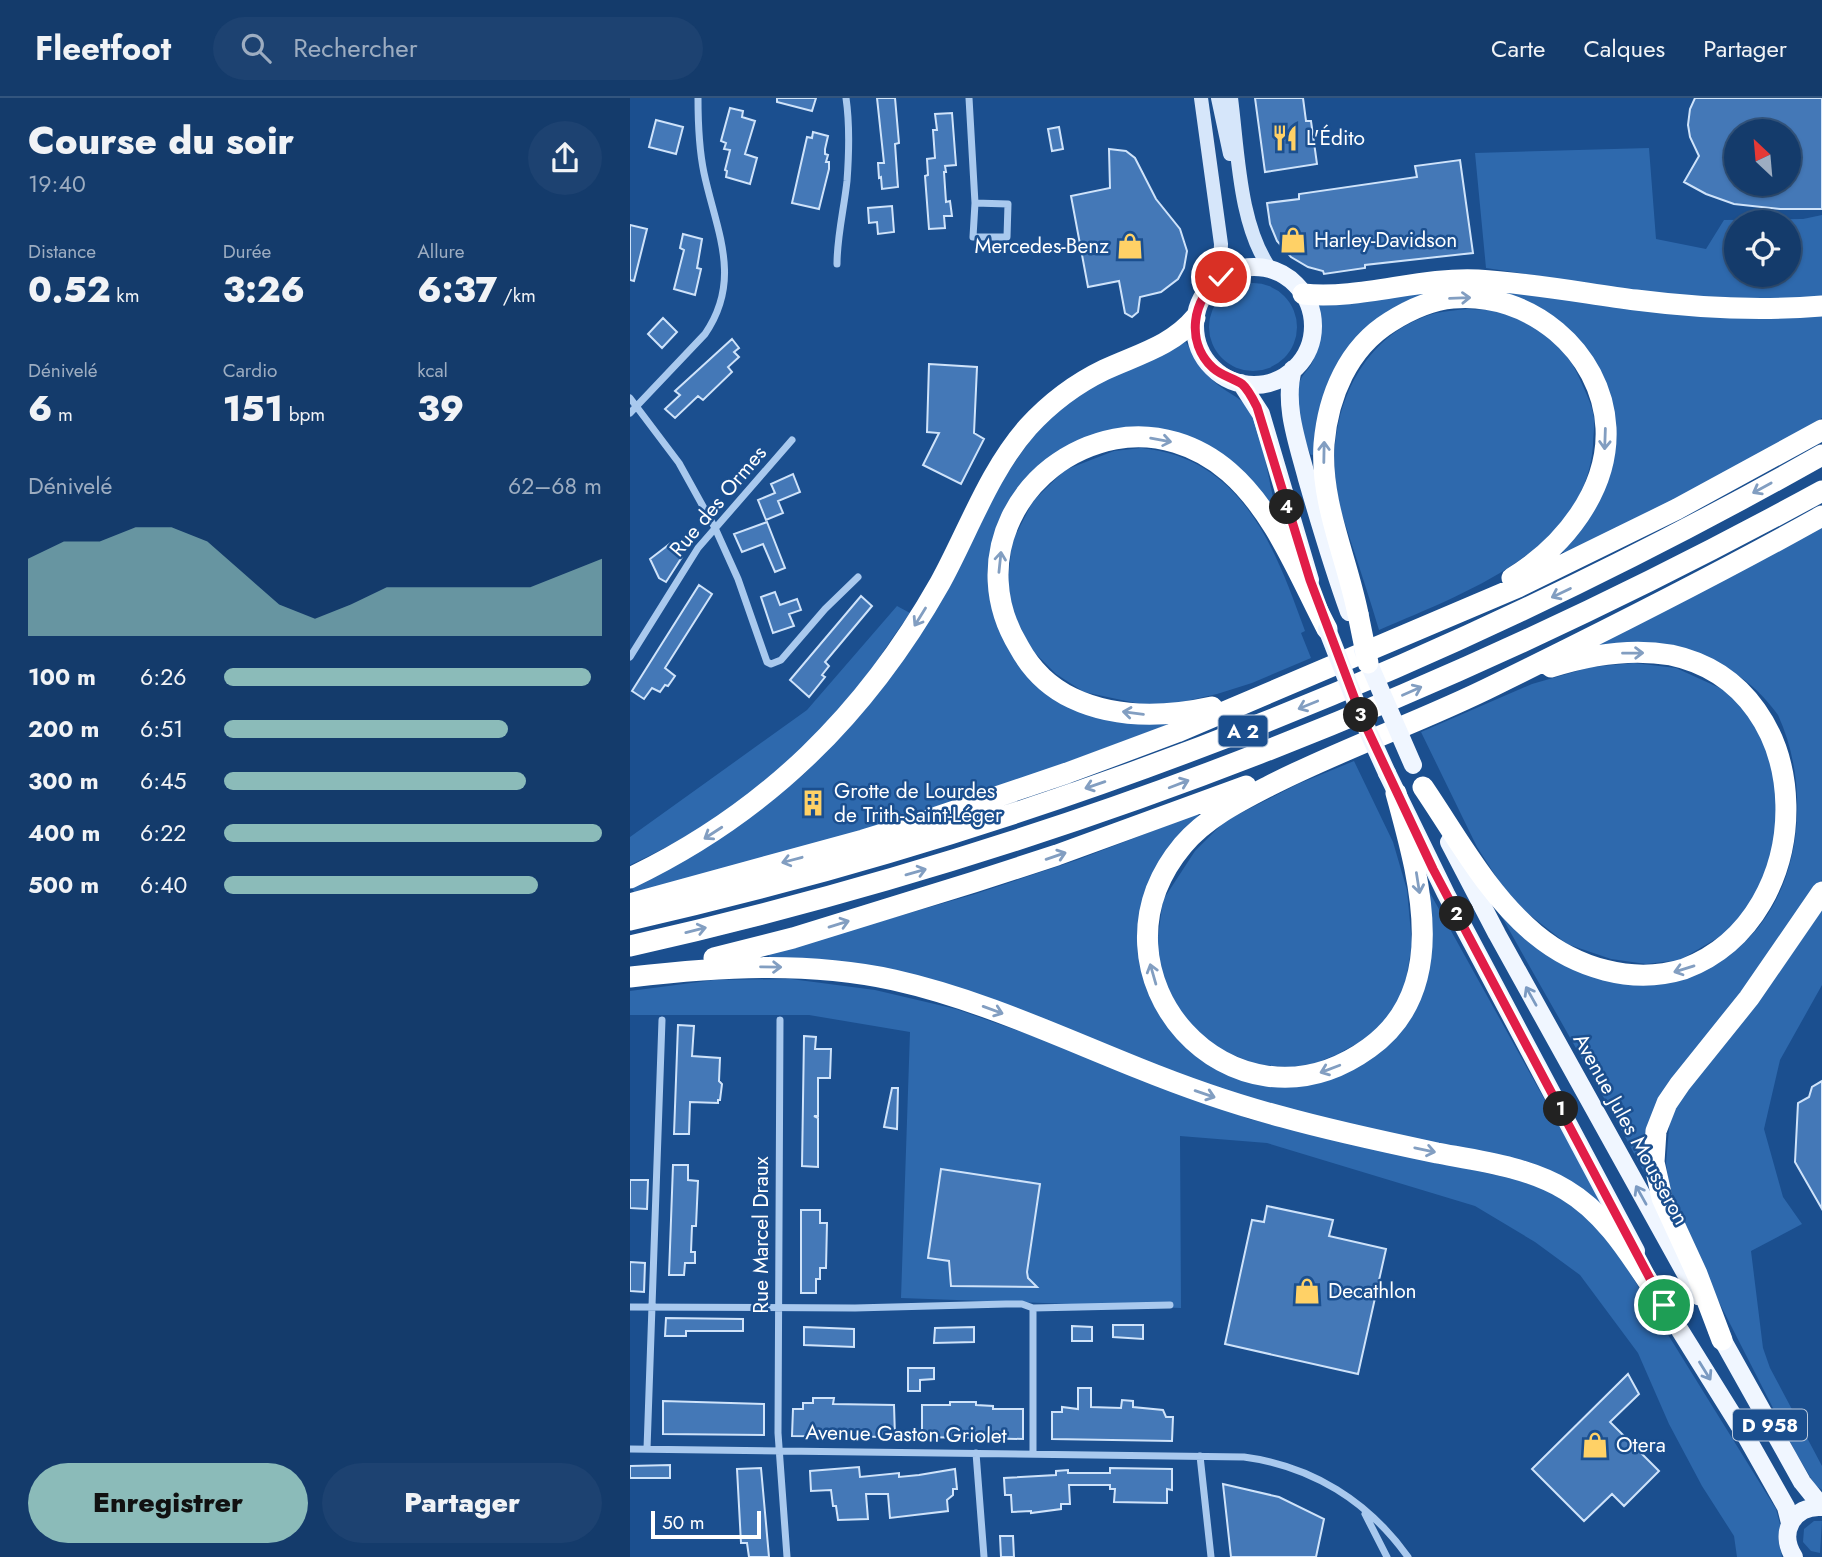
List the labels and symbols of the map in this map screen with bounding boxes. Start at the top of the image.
north arrow [1724,119,1801,196]
restaurant icon: L'Édito [1270,123,1300,153]
place label: L'Édito [1306,123,1365,153]
shop icon: Harley-Davidson [1278,225,1308,255]
place label: Harley-Davidson [1314,225,1457,255]
place label: Mercedes-Benz [975,231,1109,261]
shop icon: Mercedes-Benz [1115,231,1145,261]
pin [1191,247,1251,307]
one-way arrow [1448,291,1471,304]
one-way arrow [1598,427,1611,450]
one-way arrow [1149,433,1172,447]
street label: Rue des Ormes [663,439,773,563]
one-way arrow [1318,441,1331,464]
one-way arrow [1753,481,1773,495]
pin: 4 [1270,490,1304,524]
one-way arrow [993,551,1006,573]
one-way arrow [1551,587,1572,601]
one-way arrow [912,607,926,627]
one-way arrow [1621,646,1644,660]
one-way arrow [1401,684,1423,697]
pin: 3 [1344,698,1378,732]
one-way arrow [1298,700,1319,713]
one-way arrow [1122,707,1145,720]
road number: A 2 [1218,716,1268,746]
place label: Grotte de Lourdes de Trith-Saint-Léger [834,776,1003,830]
one-way arrow [1167,777,1189,790]
one-way arrow [1085,780,1107,793]
building icon: Grotte de Lourdes de Trith-Saint-Léger [798,788,828,818]
one-way arrow [704,825,723,840]
one-way arrow [1045,849,1067,862]
one-way arrow [781,854,803,867]
one-way arrow [905,864,927,877]
one-way arrow [1412,871,1425,894]
pin: 2 [1440,896,1474,932]
one-way arrow [828,917,850,930]
one-way arrow [685,923,707,936]
one-way arrow [759,960,782,973]
one-way arrow [1673,963,1695,976]
one-way arrow [1145,964,1158,986]
one-way arrow [1524,986,1537,1007]
one-way arrow [982,1005,1004,1017]
street label: Avenue Jules Mousseron [1566,1028,1696,1230]
one-way arrow [1320,1063,1342,1076]
one-way arrow [1194,1088,1216,1101]
pin: 1 [1544,1091,1578,1126]
one-way arrow [1413,1144,1436,1158]
street label: Rue Marcel Draux [746,1156,776,1314]
one-way arrow [1634,1185,1647,1206]
pin [1634,1275,1694,1335]
shop icon: Decathlon [1292,1276,1322,1306]
place label: Decathlon [1328,1276,1417,1306]
one-way arrow [1699,1361,1713,1381]
road number: D 958 [1733,1410,1807,1441]
street label: Avenue Gaston Griolet [805,1417,1007,1451]
shop icon: Otera [1580,1430,1610,1460]
place label: Otera [1616,1430,1666,1460]
scale bar [651,1508,761,1540]

